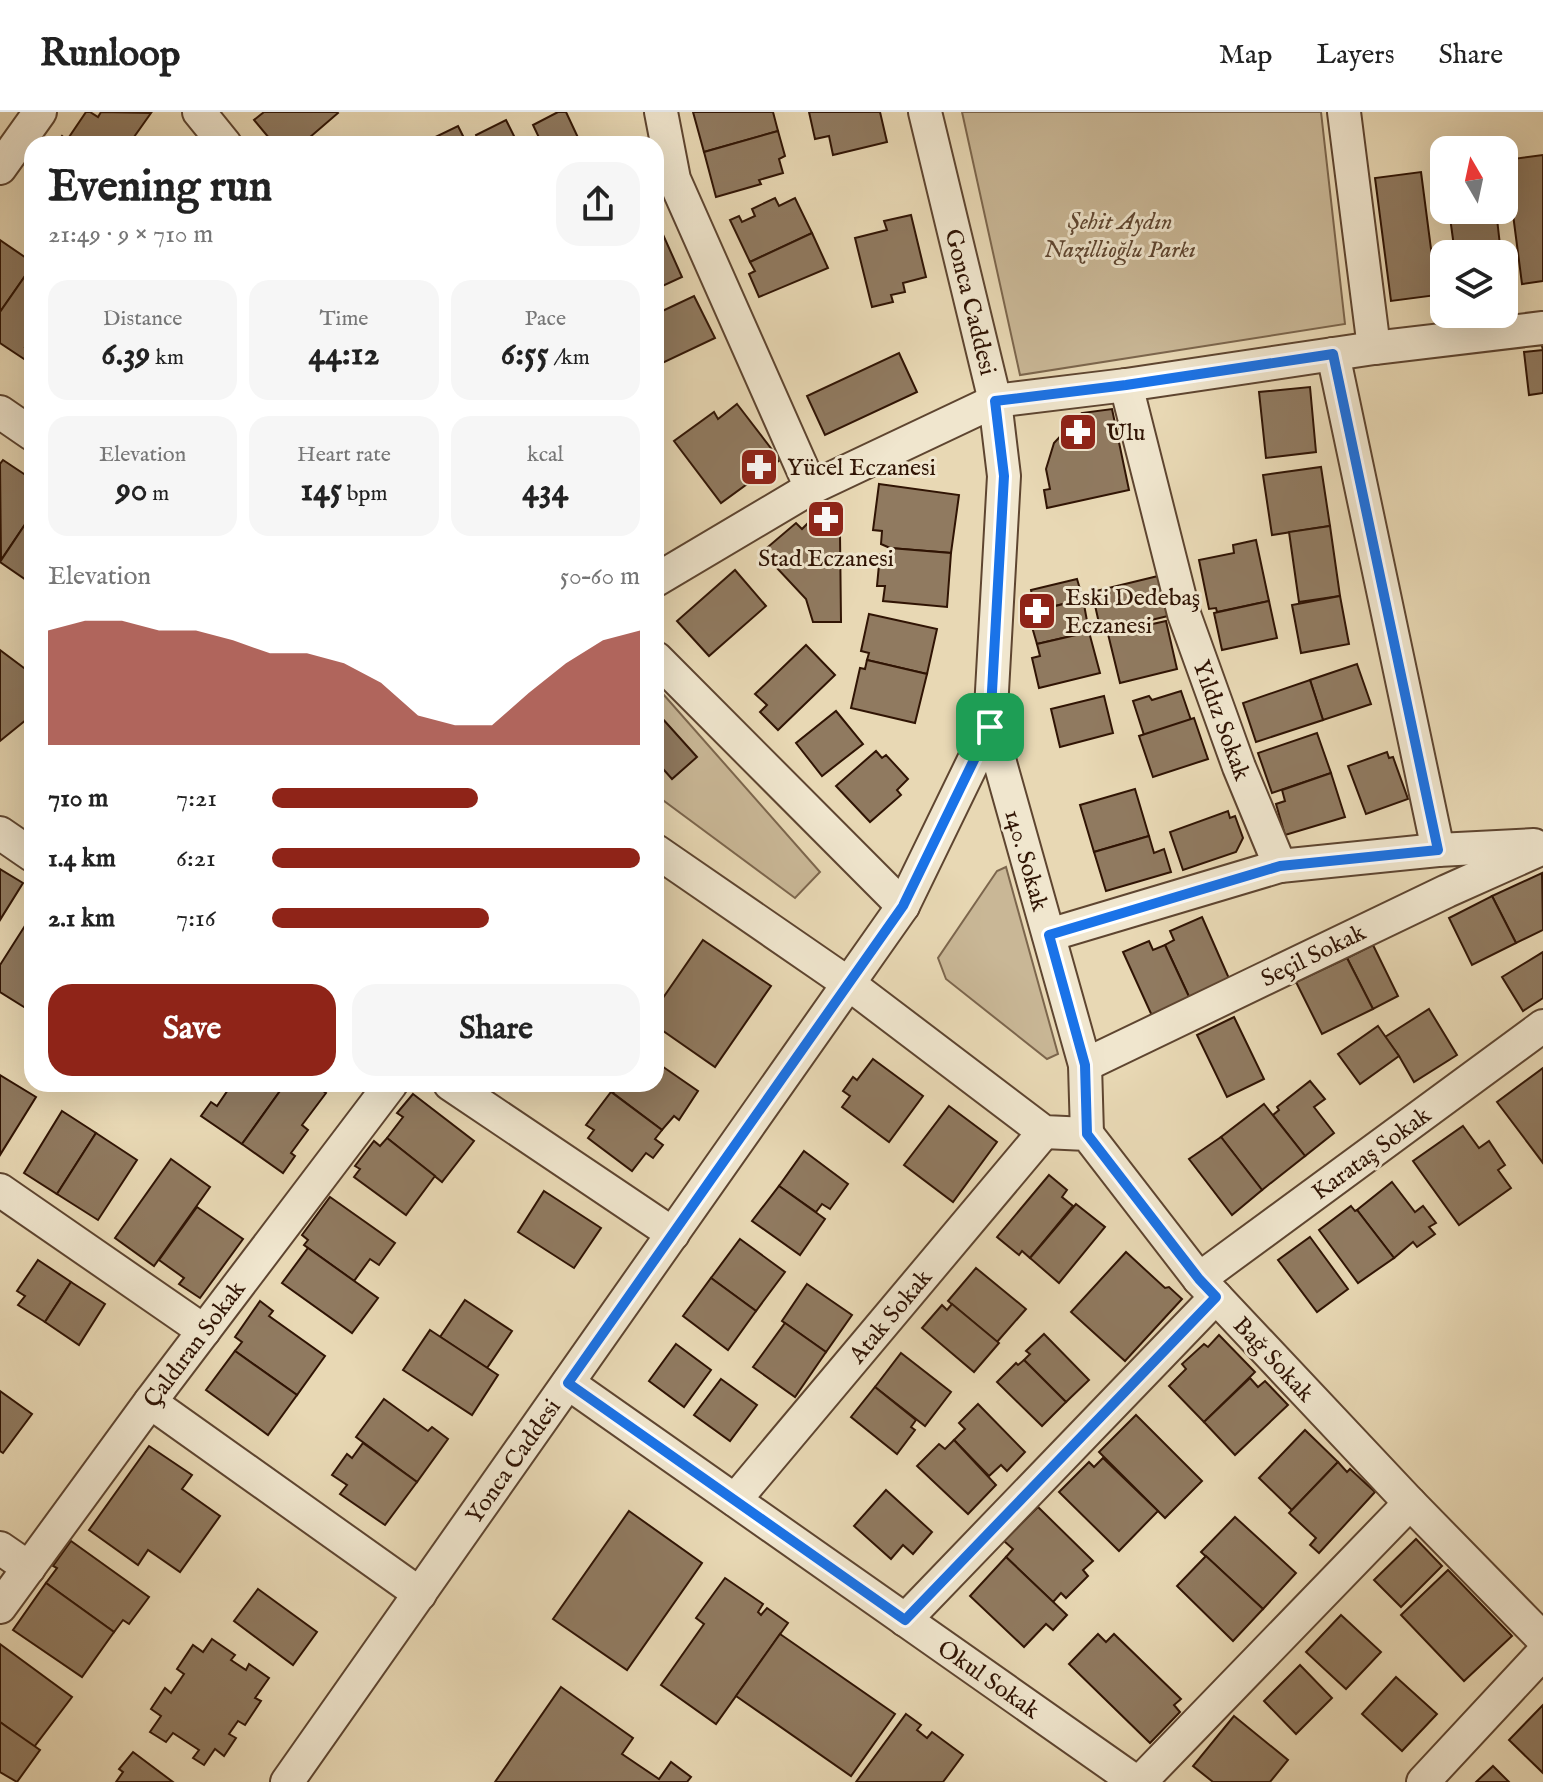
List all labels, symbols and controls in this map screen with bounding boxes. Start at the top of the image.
text: Runloop [40,31,180,79]
text: Map [1219,38,1272,73]
text: Layers [1316,38,1395,73]
text: Share [1439,38,1503,73]
north arrow [1430,136,1518,224]
map controls [1430,136,1518,328]
text: Evening run [48,160,272,216]
button: share [556,162,640,246]
park label: Şehit Aydın Nazillioğlu Parkı [1044,207,1196,266]
text: 21:49 · 9 × 710 m [48,218,213,251]
street label: Gonca Caddesi [936,226,1003,379]
button: layers [1430,240,1518,328]
text: Distance [103,305,182,333]
text: Time [320,305,368,333]
text: Pace [525,305,566,333]
text: 6.39 [101,333,150,376]
text: 44:12 [309,333,379,376]
text: 6:55 [501,333,549,376]
text: km [150,344,184,372]
text: /km [549,344,590,372]
pharmacy icon: Ulu [1057,411,1099,453]
place label: Ulu [1106,418,1145,449]
text: Elevation [99,441,186,469]
text: Heart rate [297,441,391,469]
text: kcal [527,441,564,469]
pharmacy icon: Yücel Eczanesi [738,446,780,488]
place label: Yücel Eczanesi [787,453,936,484]
text: 90 [116,469,148,512]
text: 145 [301,469,342,512]
text: 434 [522,469,568,512]
text: m [148,480,169,508]
text: bpm [342,480,387,508]
pharmacy icon: Stad Eczanesi [805,498,847,540]
place label: Stad Eczanesi [758,544,894,575]
text: Elevation [48,560,151,593]
text: 50–60 m [560,560,640,593]
place label: Eski Dedebaş Eczanesi [1065,583,1200,642]
pharmacy icon: Eski Dedebaş Eczanesi [1016,590,1058,632]
street label: Yıldız Sokak [1184,656,1257,785]
pin [956,693,1024,761]
icon: arrive [968,705,1012,749]
text: 710 m [48,782,108,815]
text: 7:21 [176,782,217,815]
street label: 140. Sokak [996,806,1055,915]
text: 1.4 km [48,842,116,875]
text: 6:21 [176,842,216,875]
text: 2.1 km [48,902,115,935]
text: 7:16 [176,902,216,935]
street label: Seçil Sokak [1256,918,1371,995]
button: Save [48,984,336,1076]
button: Share [352,984,640,1076]
street label: Karataş Sokak [1306,1100,1438,1208]
street label: Atak Sokak [842,1263,940,1371]
street label: Çaldıran Sokak [137,1275,253,1415]
street label: Bağ Sokak [1226,1311,1320,1409]
street label: Yonca Caddesi [460,1393,569,1530]
street label: Okul Sokak [931,1634,1046,1727]

